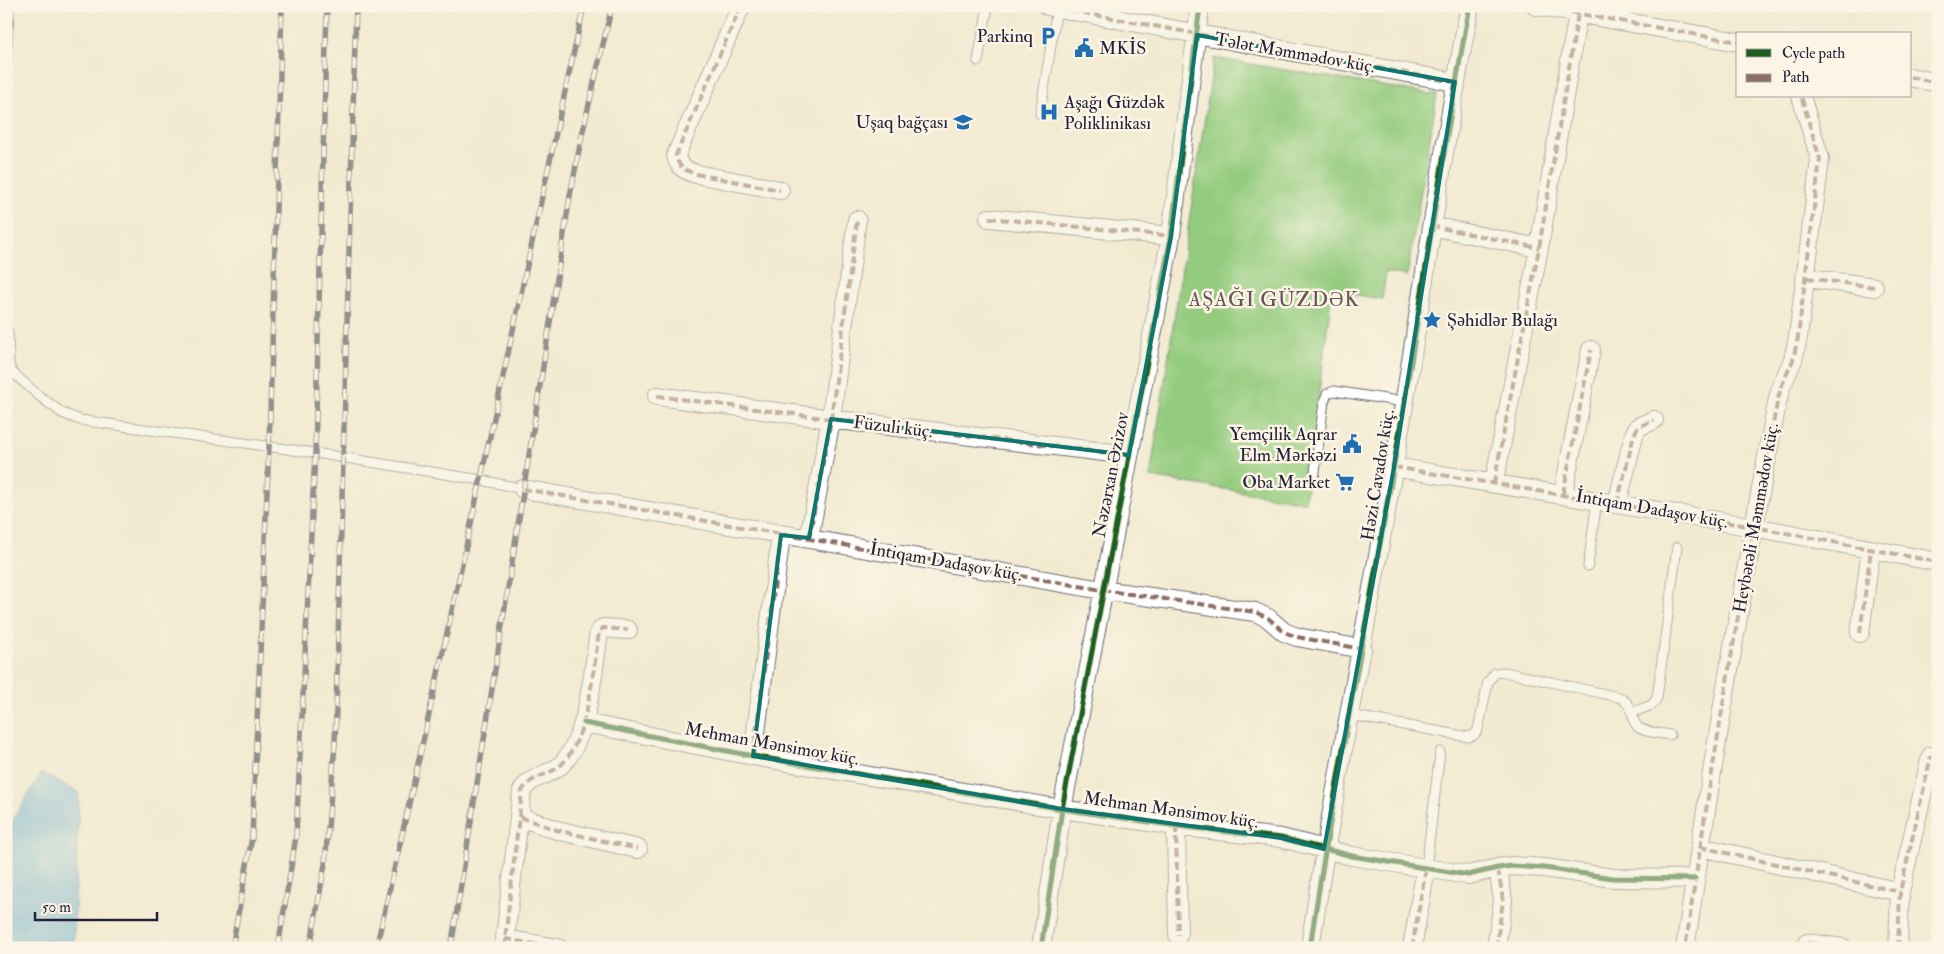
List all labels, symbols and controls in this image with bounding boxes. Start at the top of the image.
place label: Parkinq [977,25,1034,48]
parking icon: Parkinq [1037,25,1059,47]
street label: Tələt Məmmədov küç. [1213,28,1377,78]
legend [1736,32,1912,98]
public building icon: MKİS [1073,37,1095,59]
place label: MKİS [1099,37,1146,60]
text: Cycle path [1782,44,1845,64]
text: Path [1782,68,1809,87]
place label: Aşağı Güzdək Poliklinikası [1063,91,1165,135]
hospital icon: Aşağı Güzdək Poliklinikası [1038,101,1060,123]
place label: Uşaq bağçası [855,111,948,134]
school or university icon: Uşaq bağçası [952,111,974,133]
district label: AŞAĞI GÜZDƏK [1188,286,1359,312]
place icon: Şəhidlər Bulağı [1421,309,1443,331]
place label: Şəhidlər Bulağı [1447,309,1558,332]
street label: Həzi Cavadov küç. [1356,408,1400,542]
street label: Nəzərxan Əzizov [1088,410,1134,540]
street label: Füzuli küç. [852,411,934,443]
street label: Heybətəli Məmmədov küç. [1728,421,1784,615]
place label: Yemçilik Aqrar Elm Mərkəzi [1230,423,1337,467]
public building icon: Yemçilik Aqrar Elm Mərkəzi [1341,433,1363,455]
place label: Oba Market [1242,471,1330,494]
supermarket icon: Oba Market [1334,471,1356,493]
street label: İntiqam Dadaşov küç. [1574,484,1730,534]
street label: İntiqam Dadaşov küç. [868,537,1024,587]
street label: Mehman Mənsimov küç. [683,717,861,771]
street label: Mehman Mənsimov küç. [1082,786,1260,834]
scale bar [35,889,158,921]
text: 50 m [42,898,71,917]

